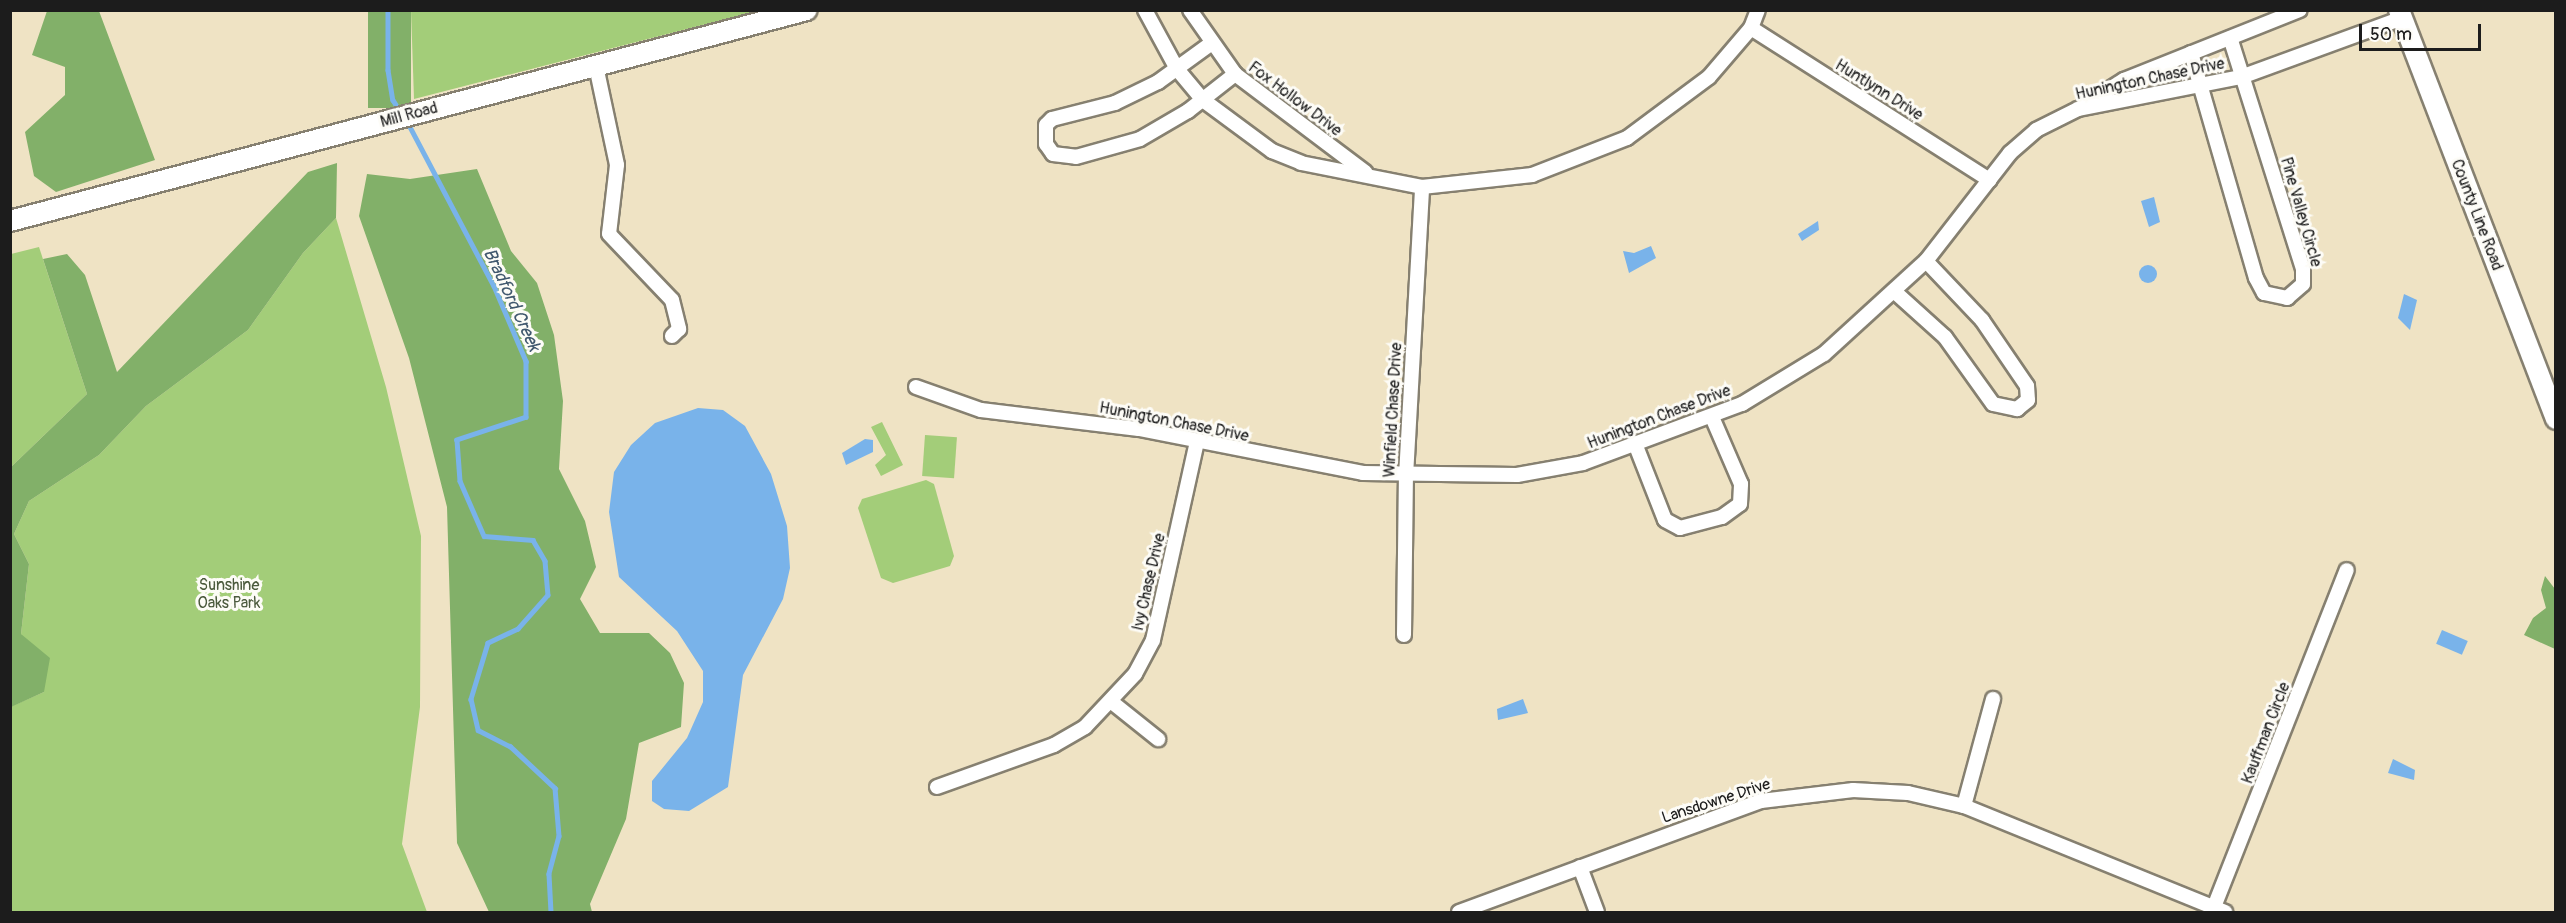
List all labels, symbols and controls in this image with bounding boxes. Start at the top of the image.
scale bar [2362,12,2484,50]
text: 50 m [2370,23,2412,46]
street label: Hunington Chase Drive [2074,54,2226,104]
street label: Huntlynn Drive [1832,55,1926,125]
street label: Fox Hollow Drive [1245,58,1345,140]
street label: Mill Road [378,98,440,132]
street label: Pine Valley Circle [2276,155,2326,269]
street label: County Line Road [2447,157,2507,273]
water label: Bradford Creek [478,245,544,355]
street label: Winfield Chase Drive [1380,342,1406,478]
street label: Hunington Chase Drive [1585,381,1733,453]
street label: Hunington Chase Drive [1098,398,1250,446]
street label: Ivy Chase Drive [1128,531,1170,633]
park label: Sunshine Oaks Park [198,575,260,613]
street label: Kauffman Circle [2238,680,2294,786]
street label: Lansdowne Drive [1659,774,1773,828]

